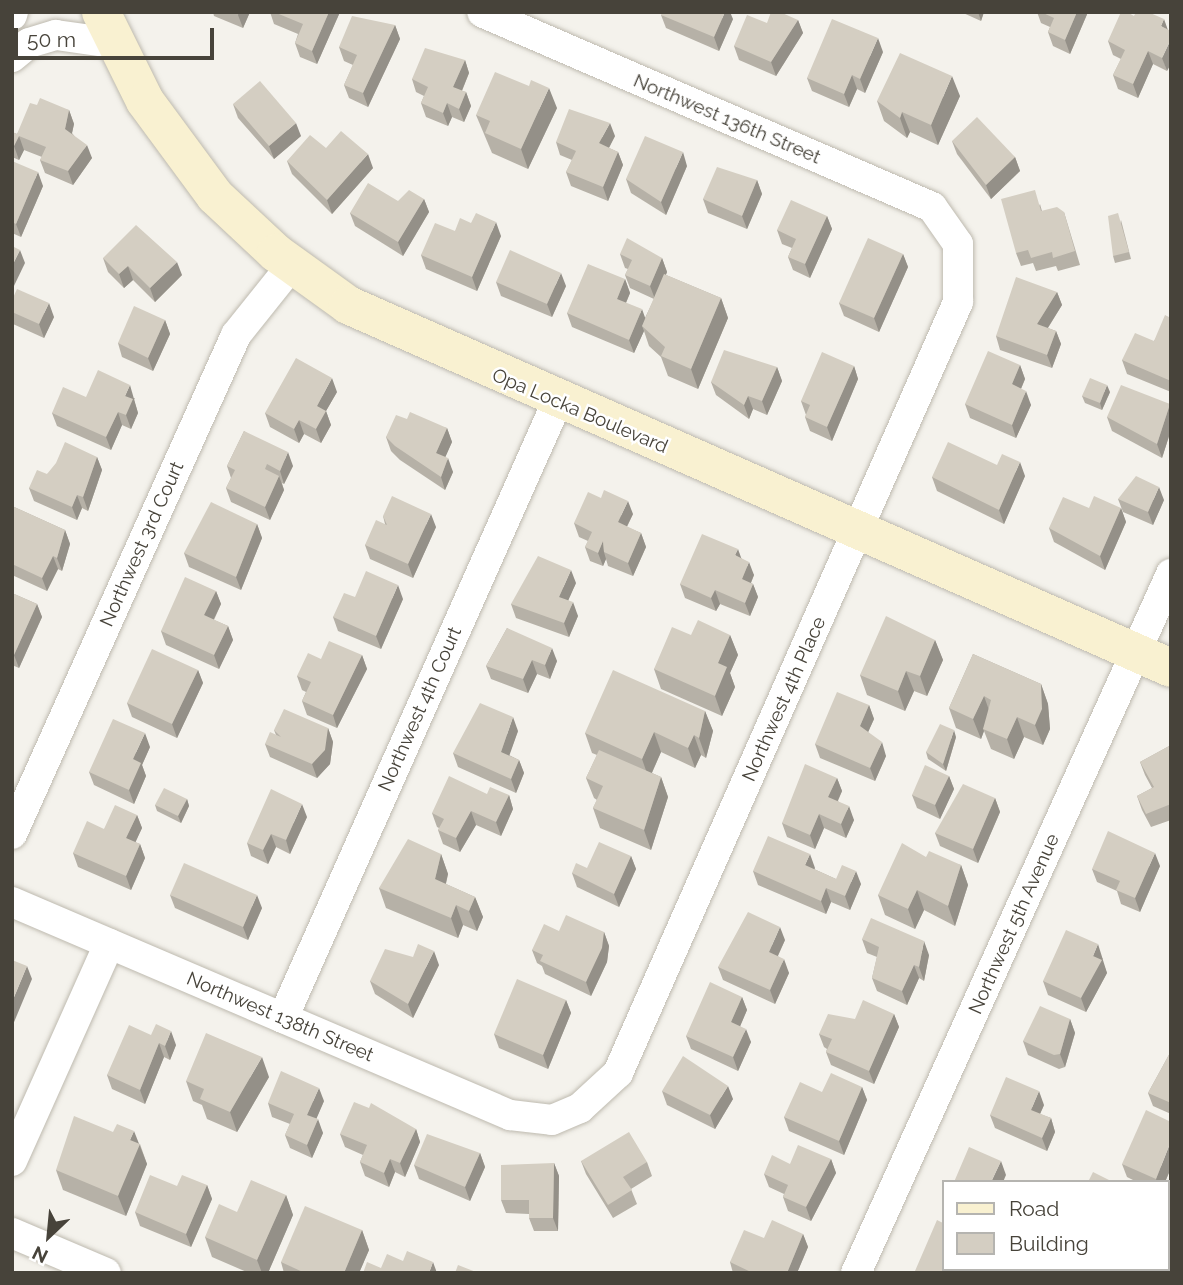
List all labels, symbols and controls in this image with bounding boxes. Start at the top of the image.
scale bar [18,14,217,58]
text: 50 m [27,27,76,52]
street label: Northwest 136th Street [630,69,824,169]
street label: Opa Locka Boulevard [489,364,671,458]
street label: Northwest 3rd Court [95,458,189,630]
street label: Northwest 4th Place [737,613,831,785]
street label: Northwest 4th Court [373,623,467,795]
street label: Northwest 5th Avenue [964,830,1064,1018]
street label: Northwest 138th Street [183,967,377,1067]
legend [942,1180,1169,1271]
text: Road [1009,1196,1059,1221]
north arrow [14,1201,84,1271]
text: Building [1009,1231,1089,1256]
text: N [28,1242,51,1268]

